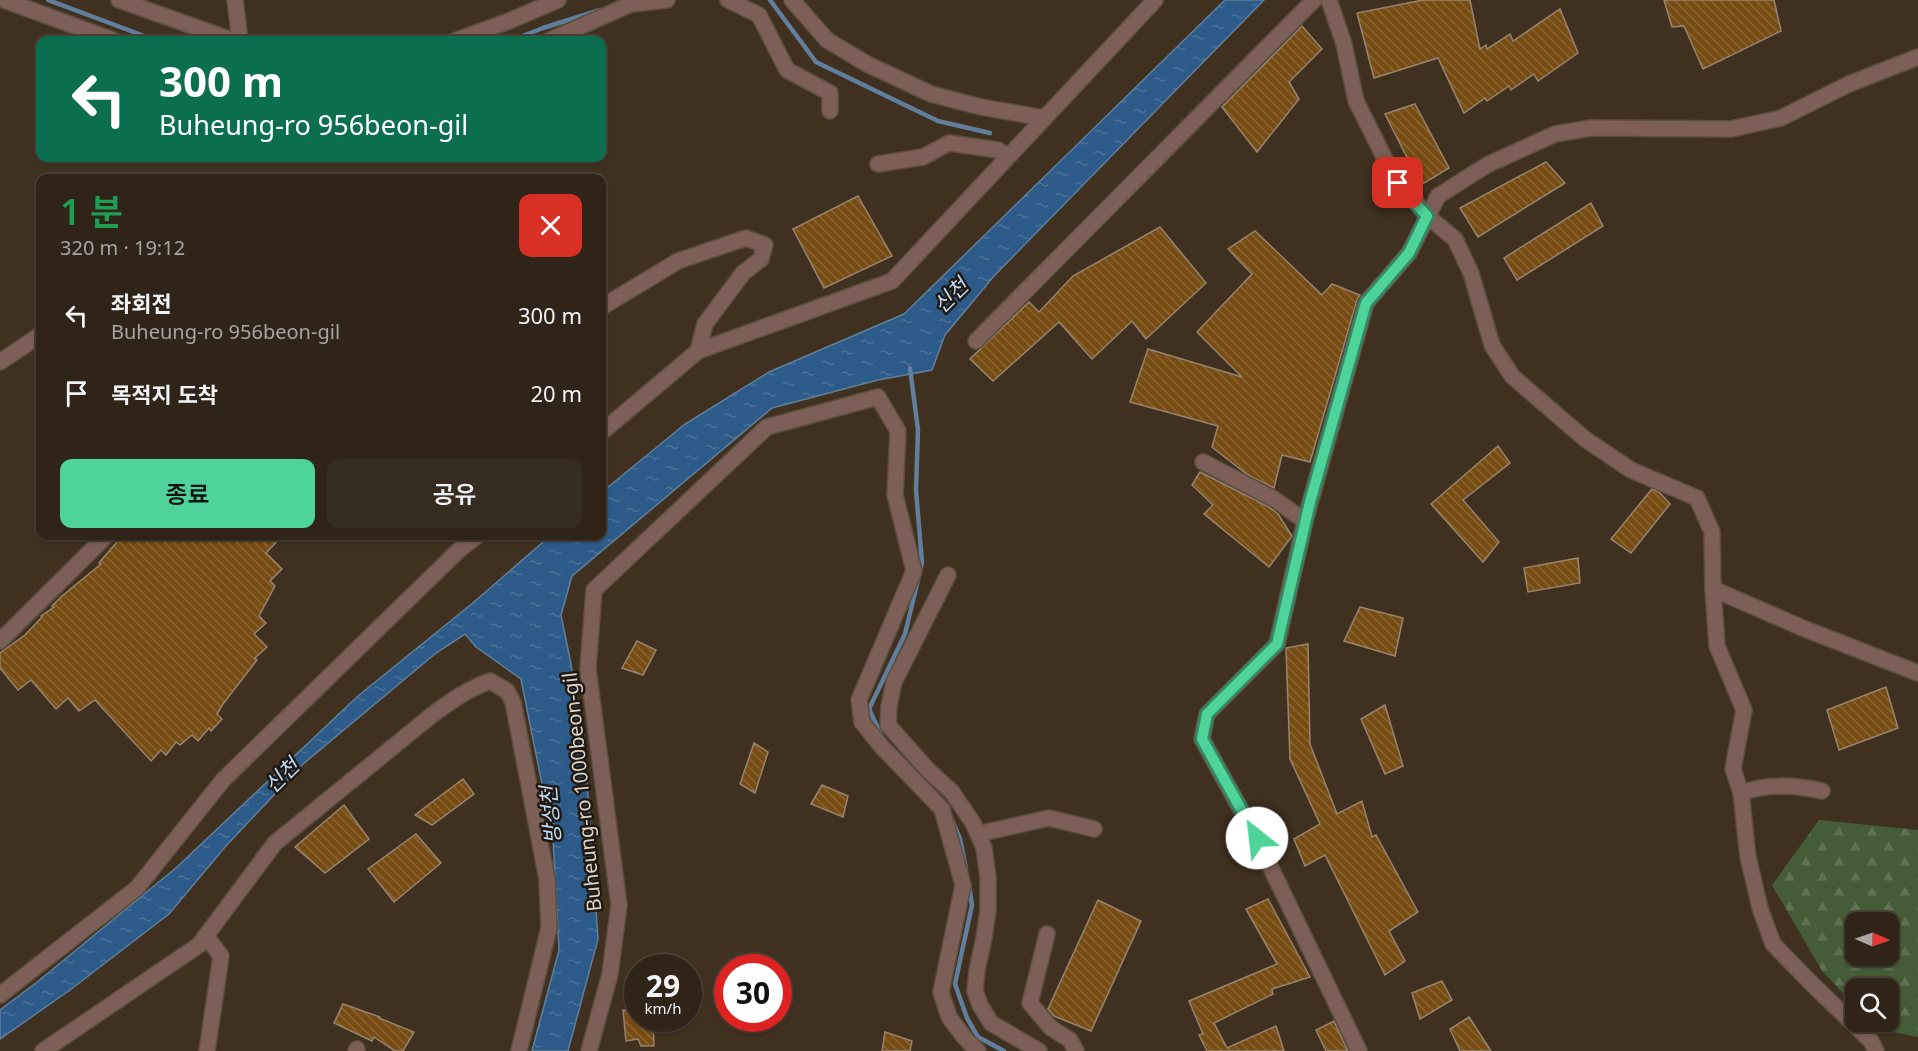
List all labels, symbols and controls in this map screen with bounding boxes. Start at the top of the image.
text: 300 m [159,52,283,109]
icon: left [60,60,138,138]
text: Buheung-ro 956beon-gil [159,106,468,143]
pin [1372,157,1423,208]
icon: arrive [1381,166,1414,199]
text: 1 분 [60,187,123,236]
button: close [519,194,582,257]
text: 320 m · 19:12 [60,234,185,261]
water label: 신천 [927,270,976,319]
text: 좌회전 [111,288,172,318]
icon: left [60,299,93,332]
text: 300 m [518,300,582,330]
text: Buheung-ro 956beon-gil [111,318,340,345]
icon: arrive [60,377,93,410]
text: 20 m [531,378,582,408]
text: 목적지 도착 [111,379,218,409]
button: 종료 [60,459,315,528]
button: 공유 [327,459,582,528]
street label: Buheung-ro 1000beon-gil [556,671,607,913]
water label: 신천 [258,750,307,799]
water label: 방성천 [533,782,566,845]
position arrow [1225,806,1289,870]
north arrow [1845,912,1899,966]
map controls [1845,912,1899,1032]
speed limit sign: 30 [714,954,792,1032]
text: 29 [646,965,680,1006]
button: search [1845,978,1899,1032]
text: km/h [645,998,681,1018]

